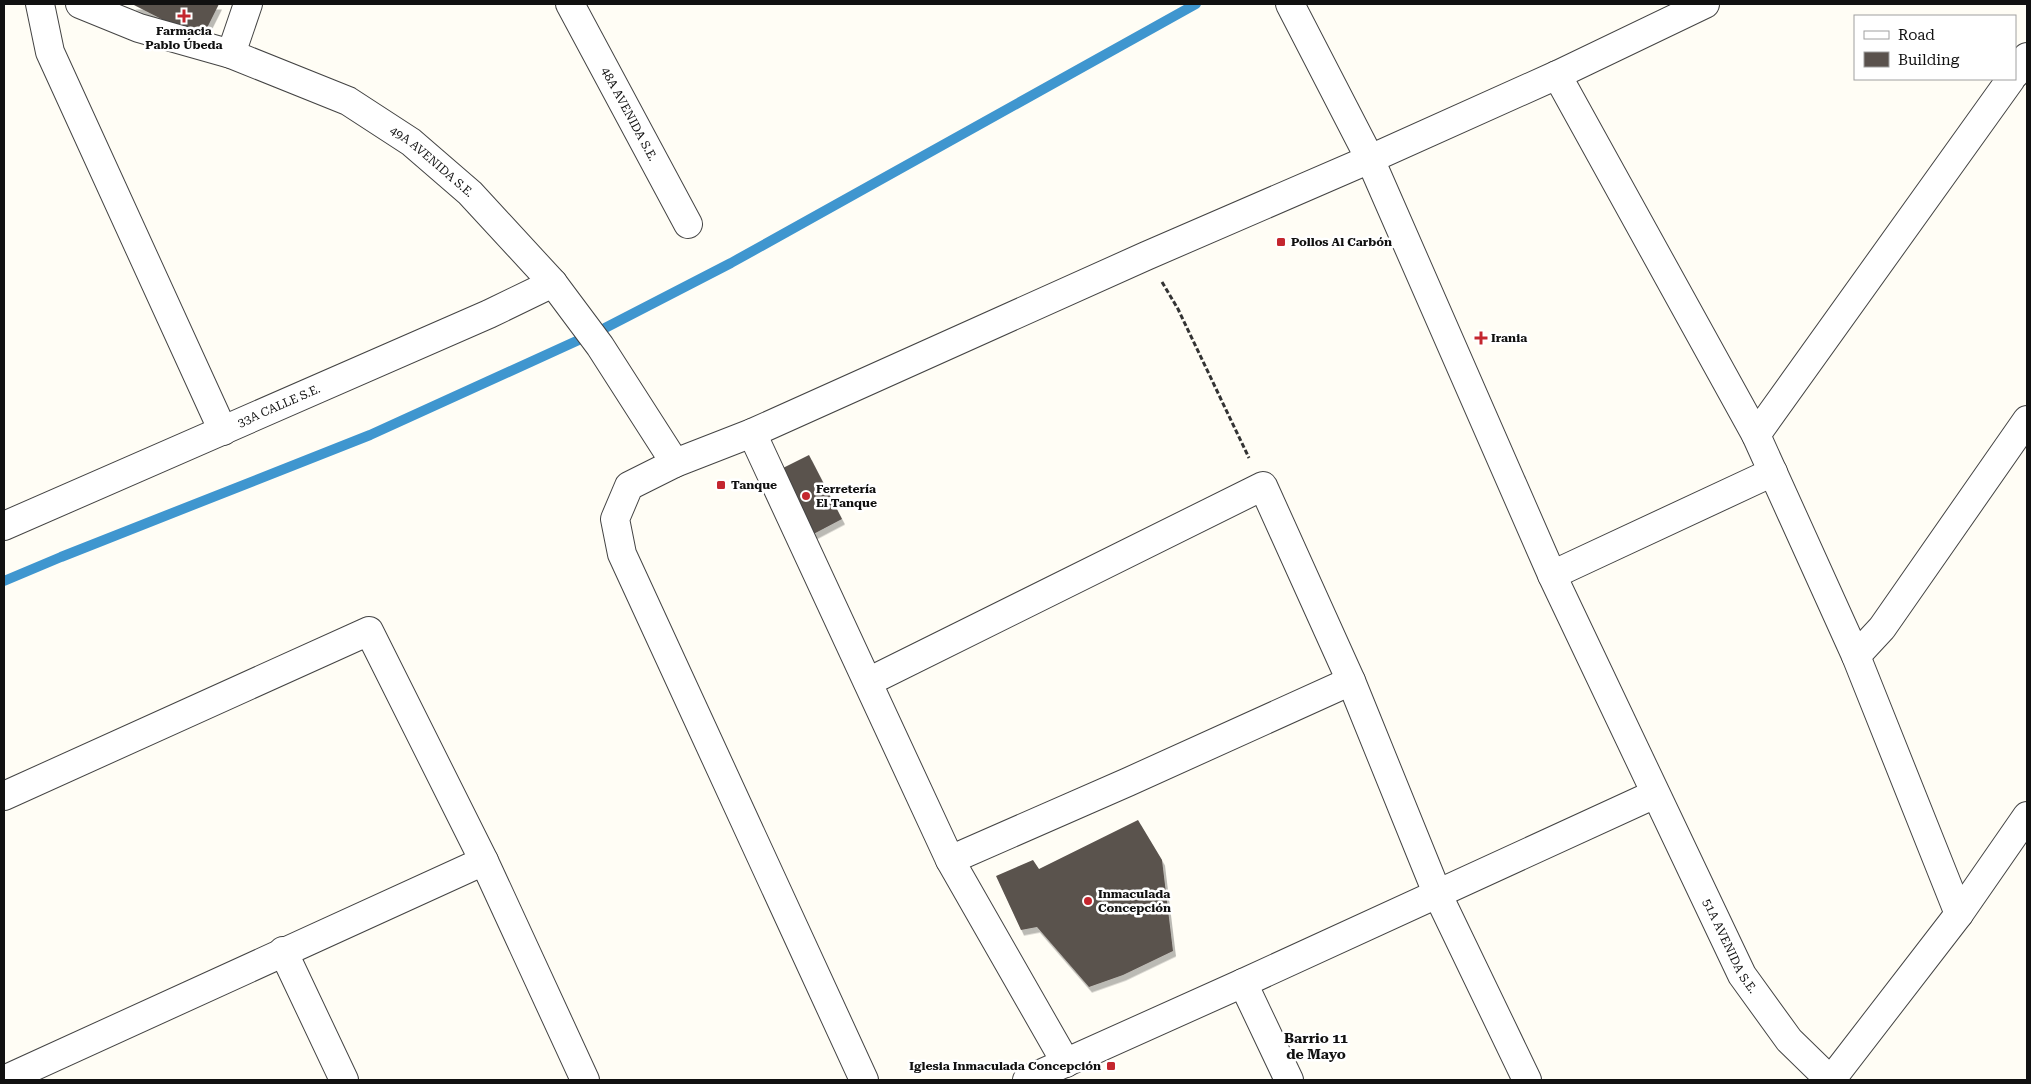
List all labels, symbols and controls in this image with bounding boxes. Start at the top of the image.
marker: Farmacia Pablo Úbeda [178,10,190,22]
legend [1854,15,2016,80]
place label: Farmacia Pablo Úbeda [145,24,223,52]
text: Road [1898,26,1935,44]
text: Building [1898,51,1960,69]
street label: 48A AVENIDA S.E. [598,65,660,163]
street label: 49A AVENIDA S.E. [387,123,477,200]
place label: Pollos Al Carbón [1291,235,1392,249]
marker: Pollos Al Carbón [1275,236,1287,248]
place label: Irania [1491,331,1527,345]
marker: Irania [1475,332,1487,344]
street label: 33A CALLE S.E. [235,382,322,430]
place label: Tanque [731,478,777,492]
marker: Tanque [715,479,727,491]
place label: Ferretería El Tanque [816,482,877,510]
marker: Ferretería El Tanque [800,490,812,502]
place label: Inmaculada Concepción [1098,887,1171,915]
marker: Inmaculada Concepción [1082,895,1094,907]
street label: 51A AVENIDA S.E. [1700,897,1760,996]
district label: Barrio 11 de Mayo [1284,1030,1348,1062]
place label: Iglesia Inmaculada Concepción [909,1059,1101,1073]
marker: Iglesia Inmaculada Concepción [1105,1060,1117,1072]

